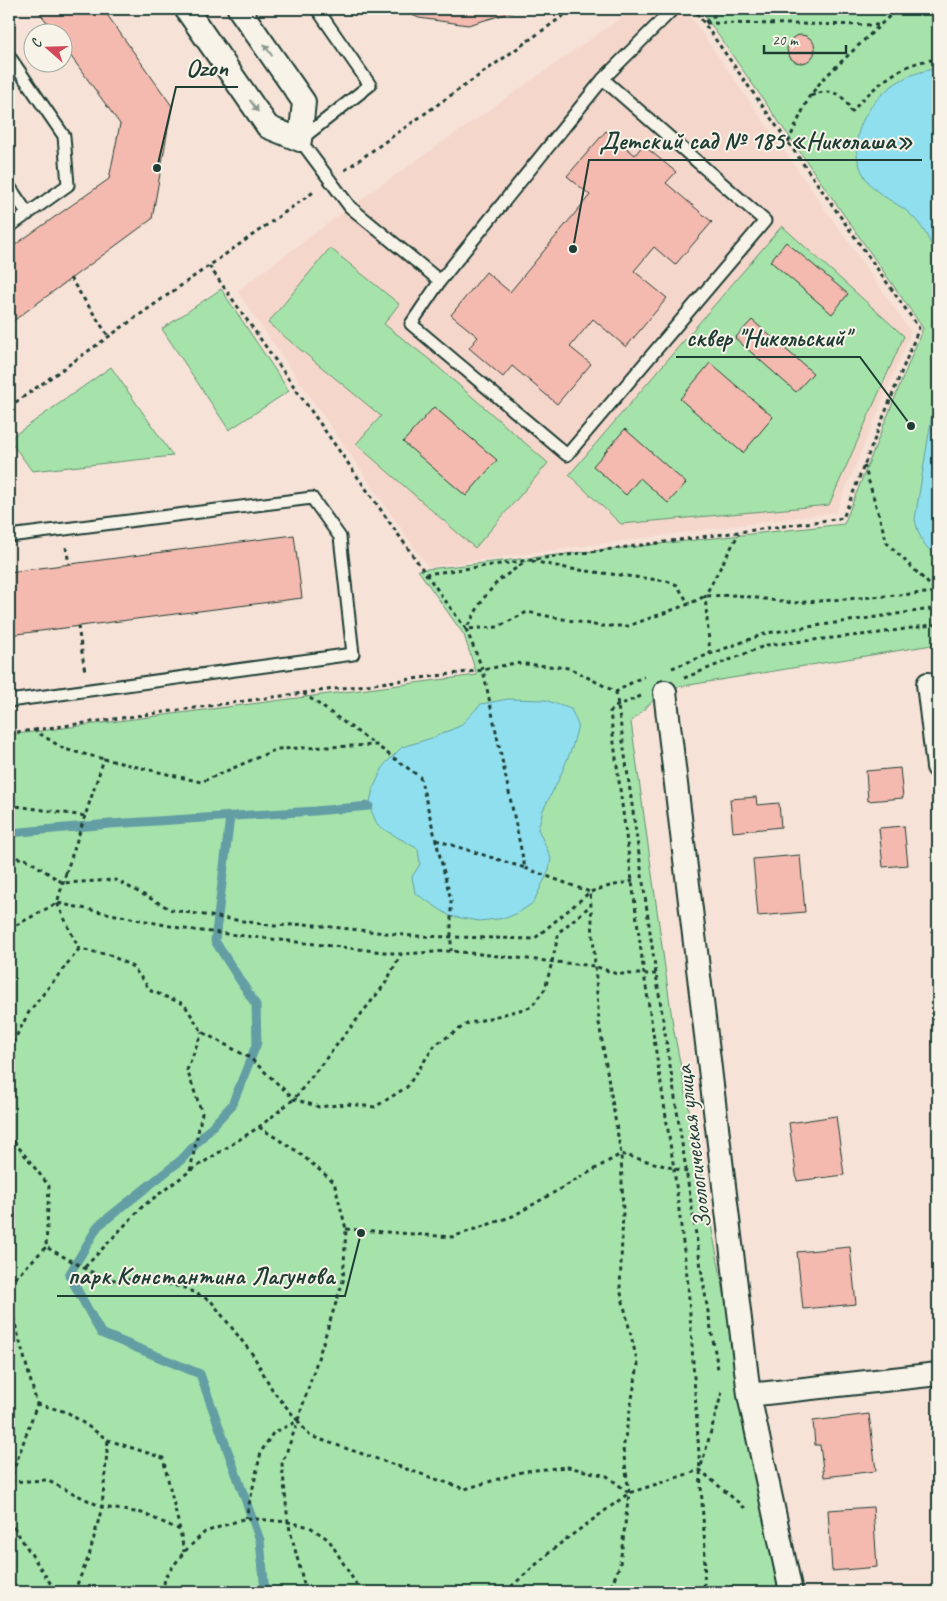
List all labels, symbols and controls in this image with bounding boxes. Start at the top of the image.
north arrow [22,22,72,72]
scale bar [764,22,847,54]
text: 20 m [772,31,799,50]
text: С [27,36,46,50]
one-way arrow [263,44,273,57]
callout: Ozon [176,47,238,87]
text: Ozon [186,52,228,84]
one-way arrow [249,99,259,113]
callout: Детский сад № 185 «Николаша» [589,120,922,160]
text: Детский сад № 185 «Николаша» [599,125,913,157]
callout: сквер "Никольский" [676,317,860,357]
text: сквер "Никольский" [686,322,855,354]
street label: Зоологическая улица [668,1062,718,1230]
callout: парк Константина Лагунова [57,1256,345,1296]
text: парк Константина Лагунова [68,1260,336,1292]

